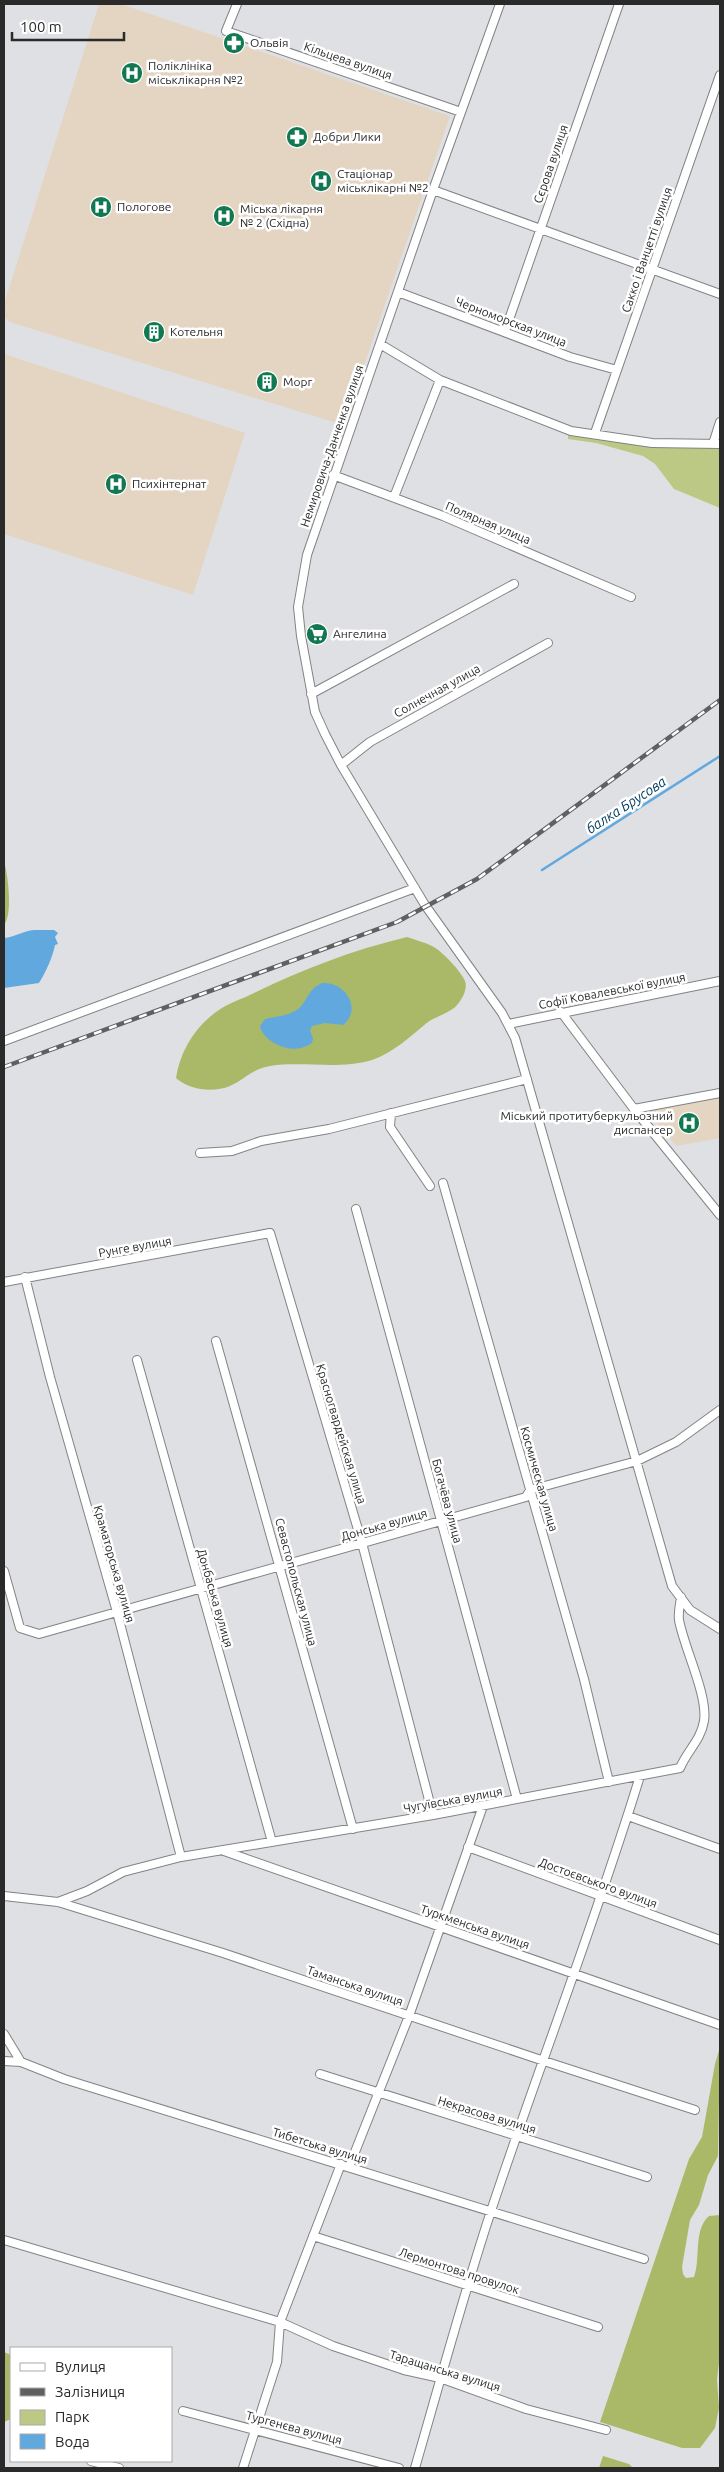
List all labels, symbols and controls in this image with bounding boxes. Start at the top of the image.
scale bar [12,10,125,42]
text: 100 m [20,18,62,35]
pharmacy icon: Ольвія [222,31,246,55]
place label: Ольвія [250,36,288,49]
street label: Кільцева вулиця [302,39,394,82]
place label: Поліклініка міськлікарня №2 [148,59,243,86]
hospital icon: Поліклініка міськлікарня №2 [120,61,144,85]
street label: Сєрова вулиця [531,123,570,205]
pharmacy icon: Добри Лики [285,125,309,149]
place label: Добри Лики [313,130,381,143]
place label: Стаціонар міськлікарні №2 [337,167,429,194]
hospital icon: Стаціонар міськлікарні №2 [309,169,333,193]
street label: Сакко і Ванцетті вулиця [619,185,674,314]
hospital icon: Пологове [89,195,113,219]
place label: Пологове [117,200,171,213]
place label: Міська лікарня № 2 (Східна) [240,202,323,230]
hospital icon: Міська лікарня № 2 (Східна) [212,204,236,228]
street label: Черноморская улица [454,294,569,349]
building icon: Котельня [142,320,166,344]
place label: Котельня [170,325,223,338]
street label: Немировича-Данченка вулиця [298,363,365,529]
building icon: Морг [255,370,279,394]
place label: Морг [283,375,312,388]
hospital icon: Психінтернат [104,472,128,496]
place label: Психінтернат [132,477,207,490]
street label: Полярная улица [444,499,533,546]
supermarket icon: Ангелина [305,622,329,646]
place label: Ангелина [333,627,387,640]
street label: Солнечная улица [391,661,482,720]
water label: балка Брусова [583,773,669,837]
street label: Софії Ковалевської вулиця [537,970,687,1011]
place label: Міський протитуберкульозний диспансер [500,1109,673,1136]
hospital icon: Міський протитуберкульозний диспансер [677,1111,701,1135]
street label: Рунге вулиця [97,1234,173,1259]
street label: Красногвардейская улица [314,1362,369,1505]
street label: Космическая улица [518,1425,561,1533]
street label: Богачёва улица [430,1457,465,1544]
street label: Краматорська вулиця [92,1504,137,1624]
street label: Донська вулиця [339,1506,428,1543]
street label: Севастопольская улица [273,1516,320,1647]
street label: Донбаська вулиця [195,1547,236,1649]
street label: Чугуївська вулиця [402,1784,503,1815]
street label: Достоєвського вулиця [537,1855,659,1910]
street label: Туркменська вулиця [419,1902,531,1951]
street label: Таманська вулиця [305,1963,405,2008]
street label: Некрасова вулиця [436,2093,538,2136]
street label: Тибетська вулиця [271,2125,369,2166]
street label: Лермонтова провулок [397,2245,521,2296]
legend [10,2347,172,2462]
street label: Таращанська вулиця [388,2347,502,2394]
text: Вулиця [55,2358,106,2375]
text: Залізниця [55,2383,125,2400]
text: Парк [55,2408,90,2425]
street label: Тургенєва вулиця [245,2408,344,2447]
text: Вода [55,2433,90,2450]

